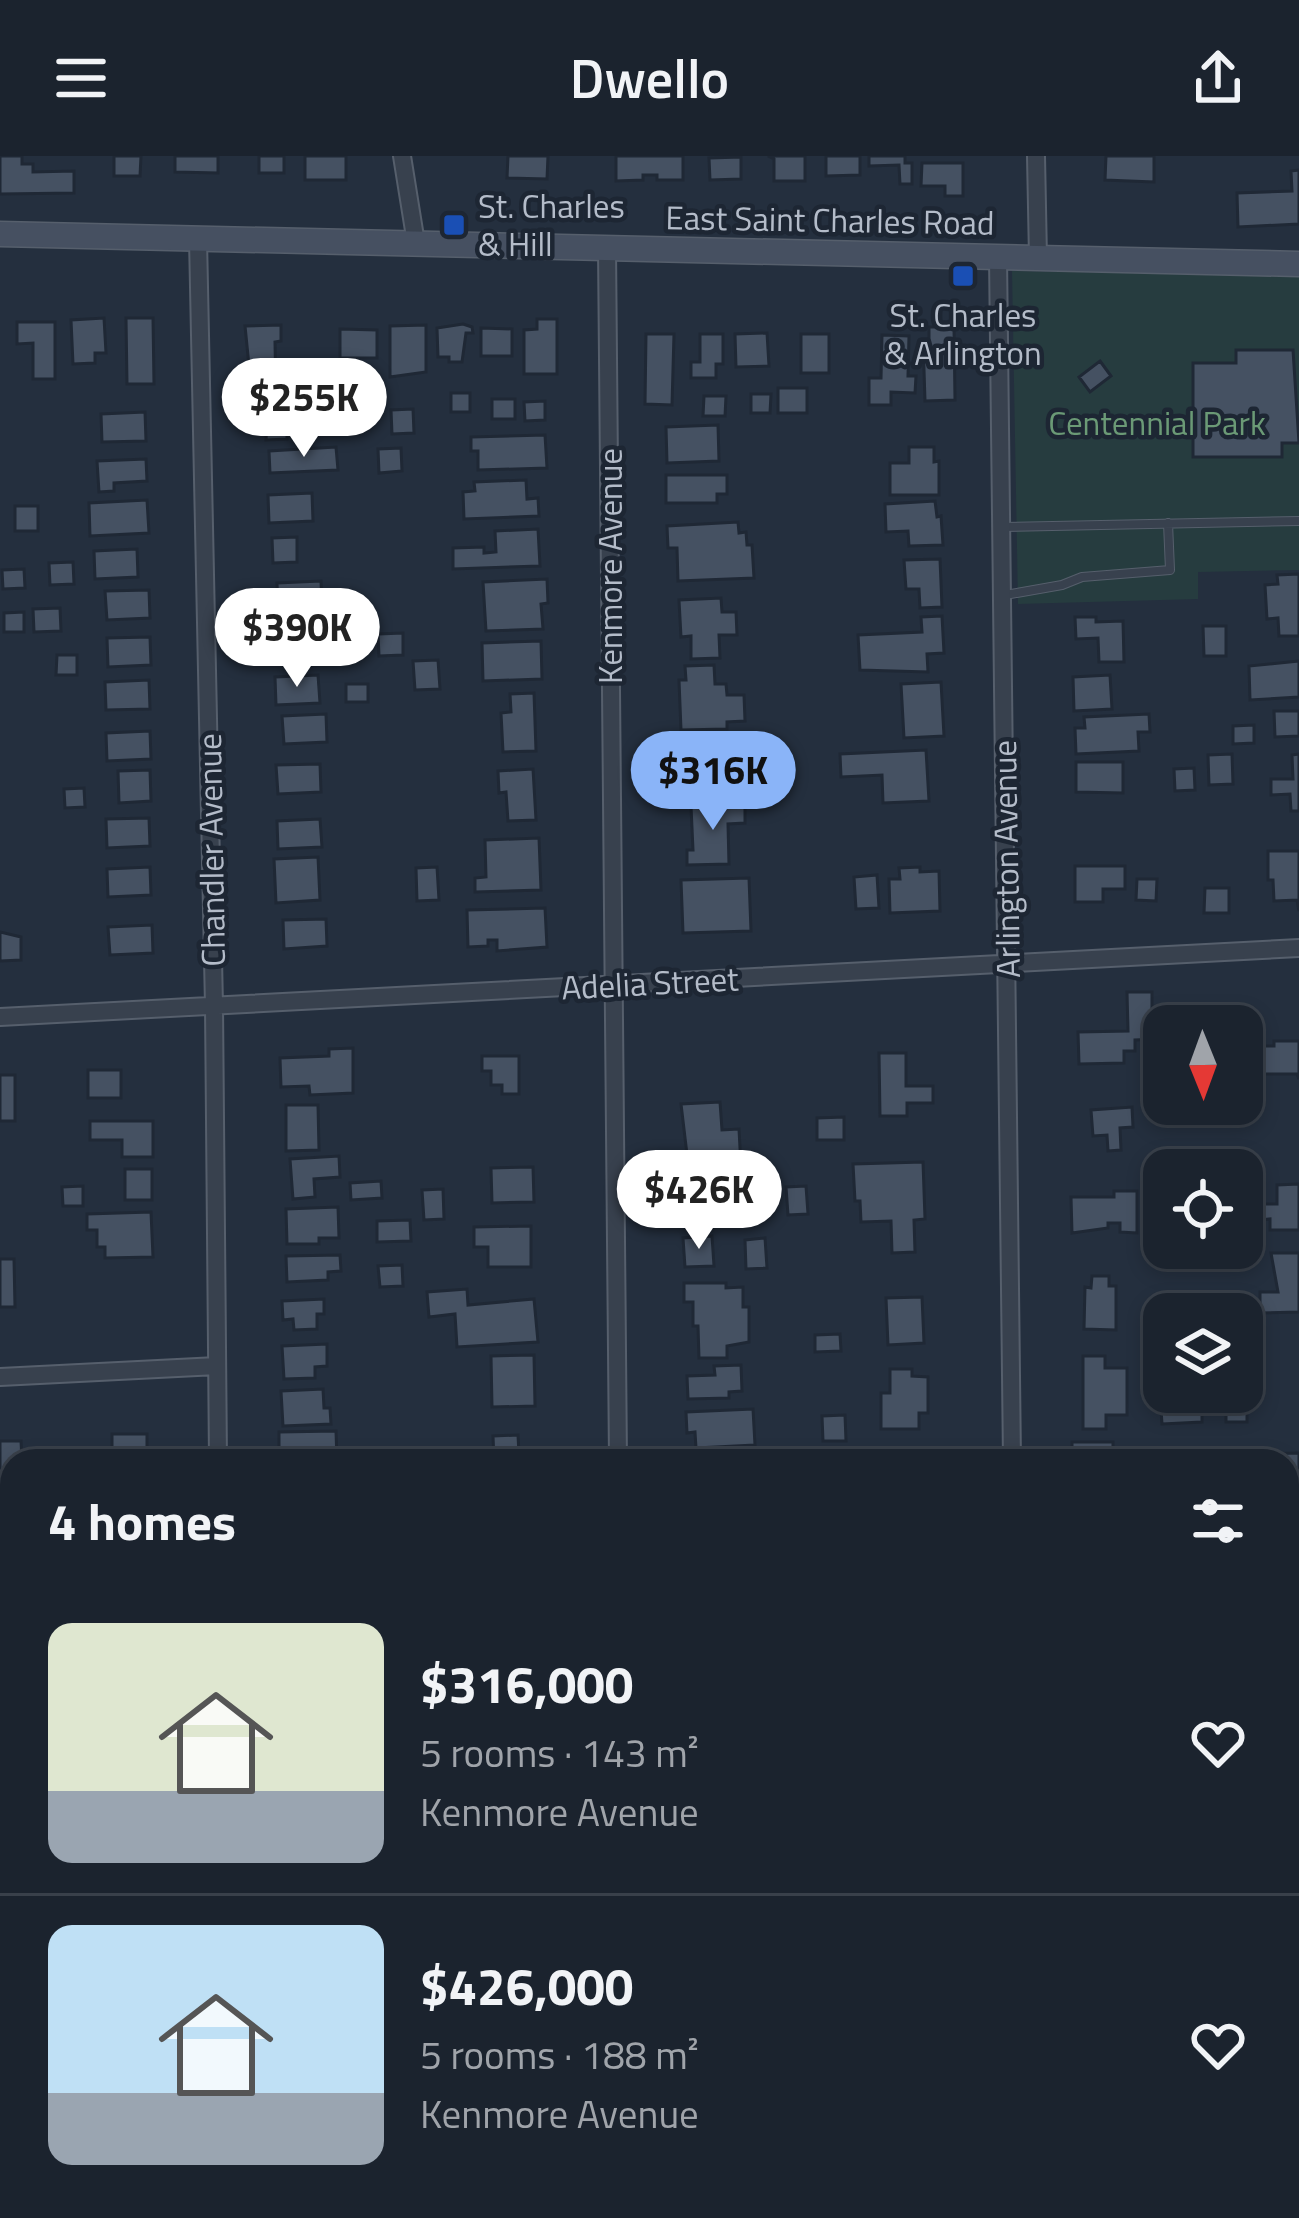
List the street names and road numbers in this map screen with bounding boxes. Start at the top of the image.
street label: East Saint Charles Road [665,192,995,248]
street label: Kenmore Avenue [585,448,635,684]
street label: Chandler Avenue [184,733,238,967]
street label: Arlington Avenue [979,740,1033,978]
street label: Adelia Street [560,953,740,1013]

